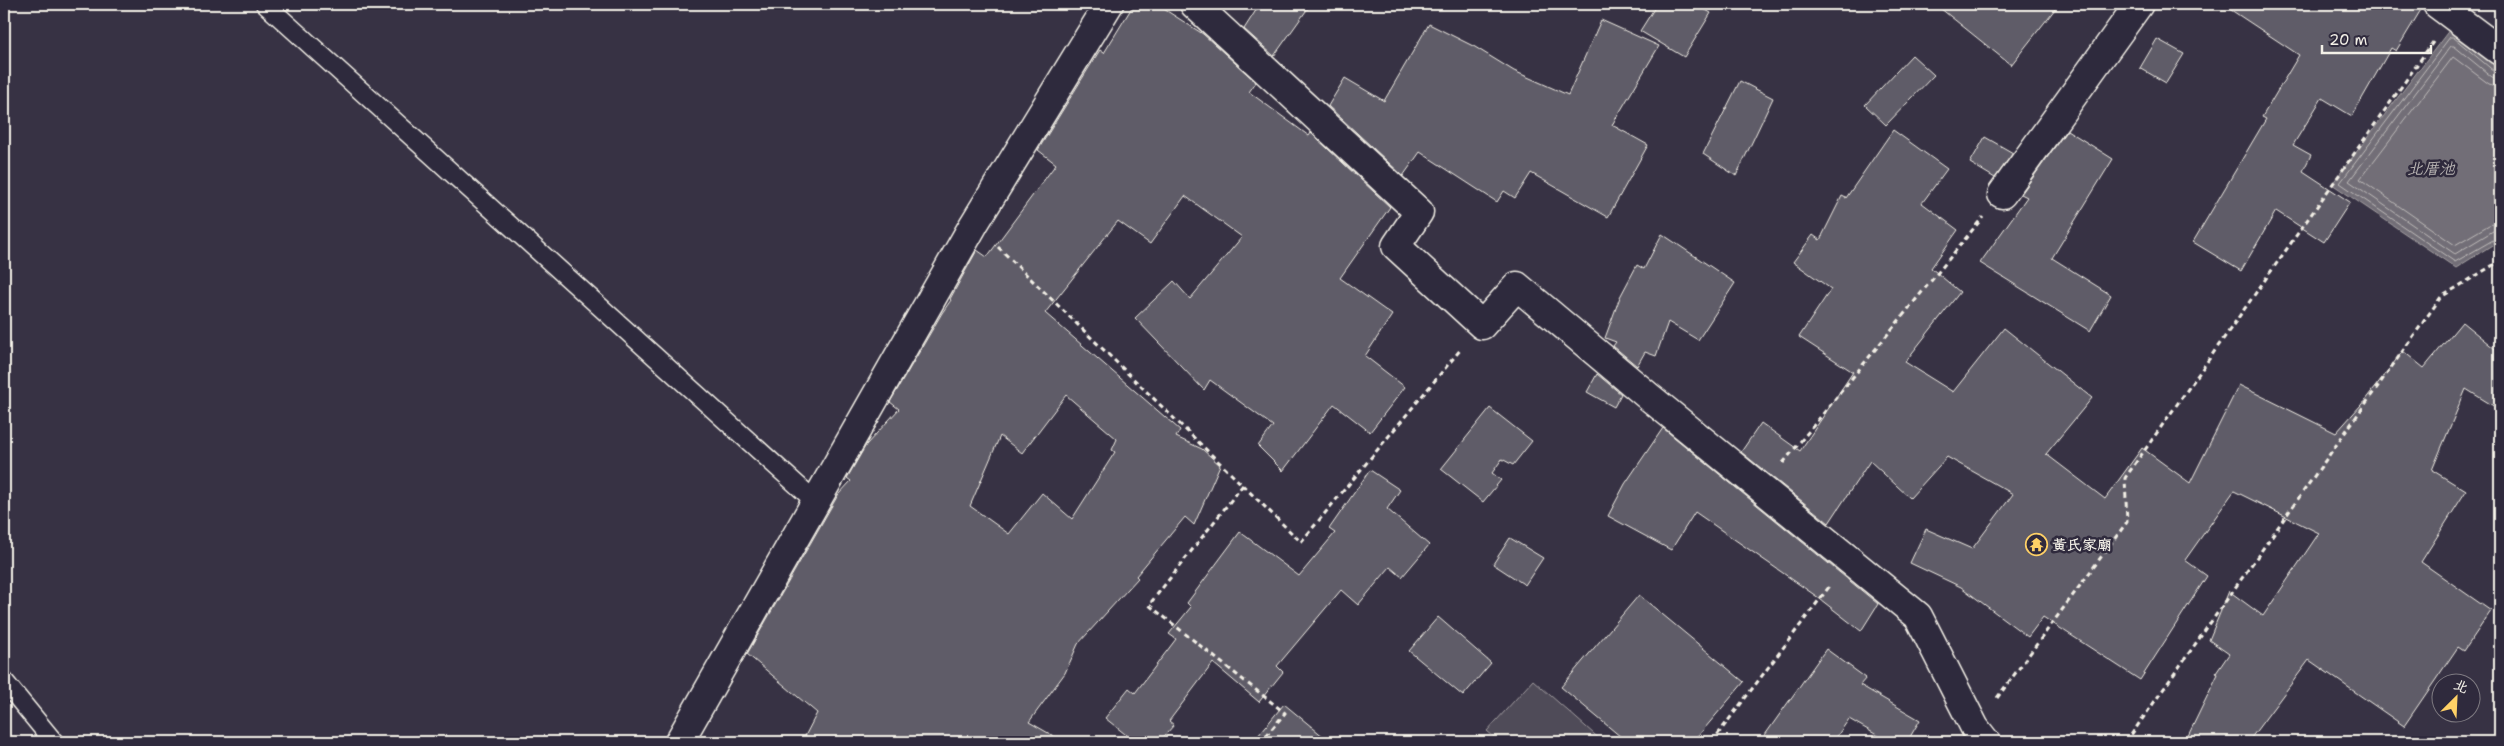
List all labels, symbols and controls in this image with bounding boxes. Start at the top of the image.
scale bar [2322,22,2430,54]
text: 20 m [2329,30,2368,50]
water label: 北厝池 [2407,158,2456,179]
temple icon: 黄氏家廟 [2024,533,2048,557]
place label: 黄氏家廟 [2052,535,2112,555]
north arrow [2432,674,2482,724]
text: 北 [2451,675,2471,697]

